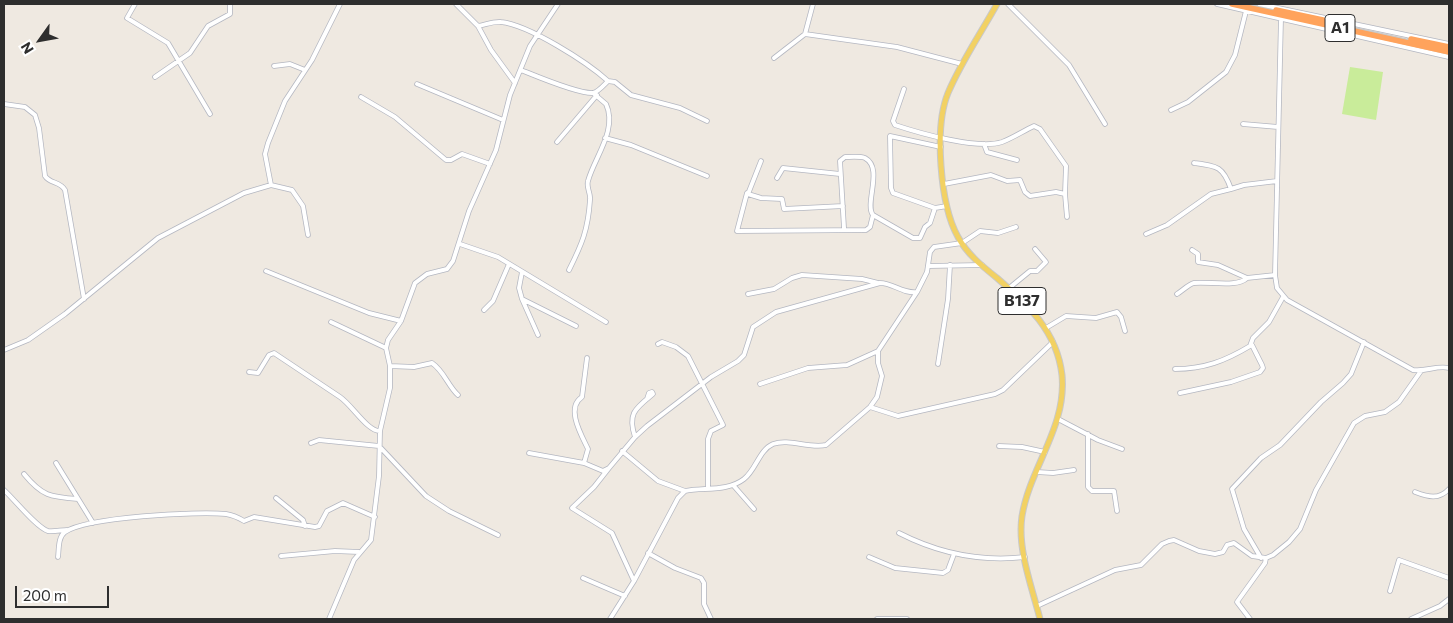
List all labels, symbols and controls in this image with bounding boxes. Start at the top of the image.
road number: A1 [1325,14,1355,42]
north arrow [15,15,65,65]
text: N [17,39,37,57]
road number: B137 [998,288,1046,314]
scale bar [18,576,111,608]
text: 200 m [23,586,67,604]

